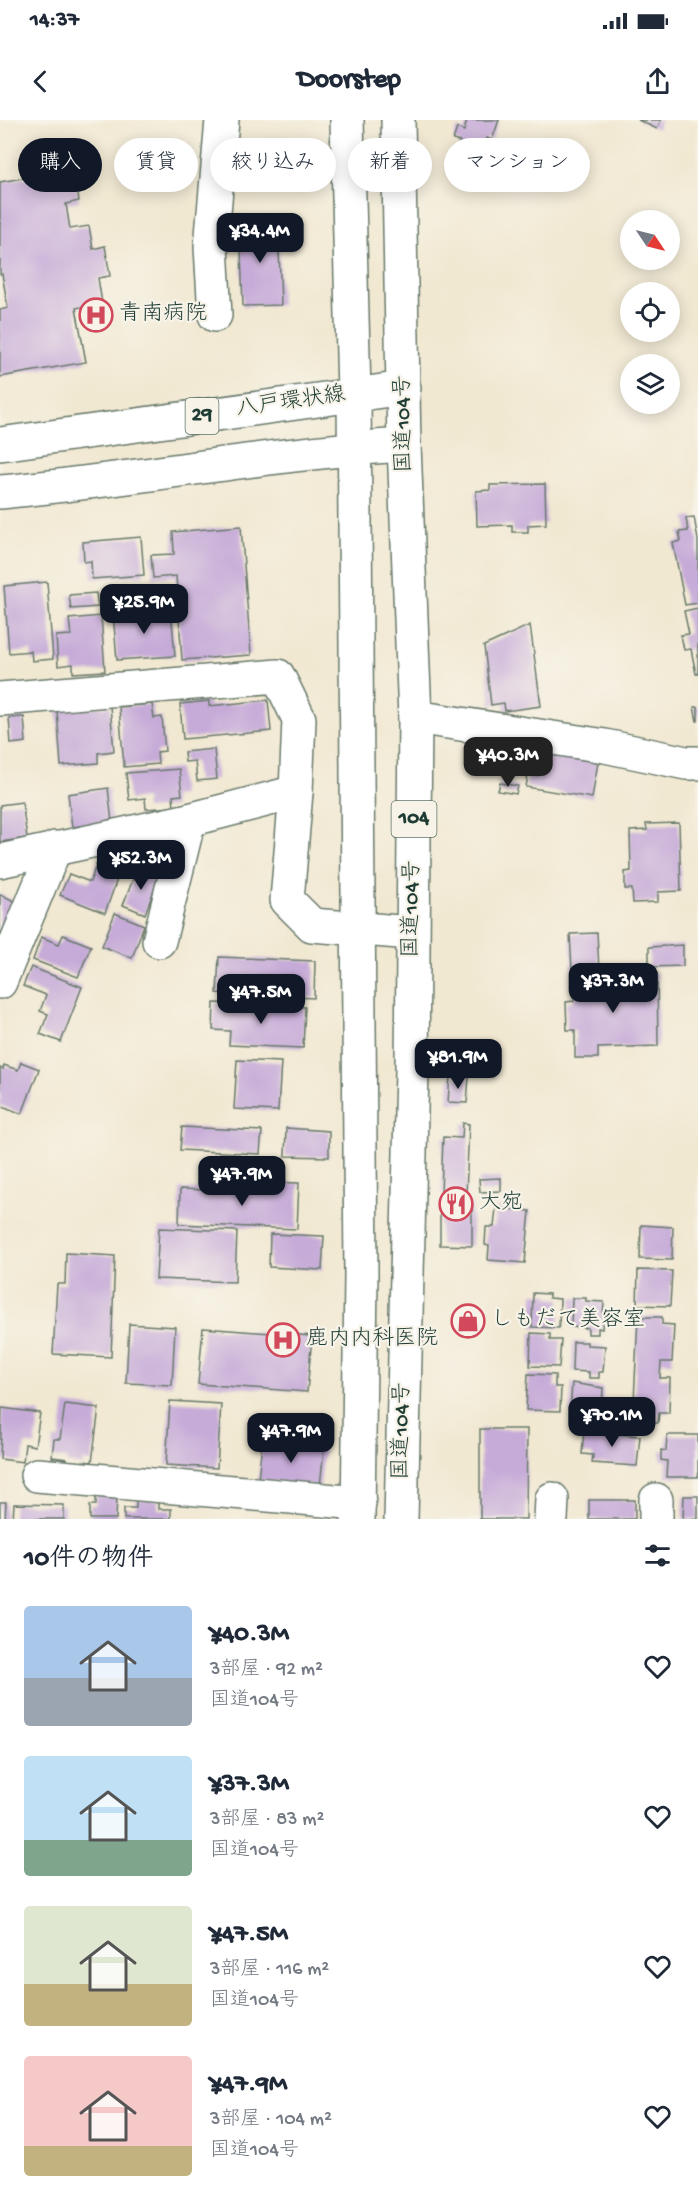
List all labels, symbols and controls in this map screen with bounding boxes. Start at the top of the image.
text: 14:37 [30,8,79,34]
icon: back [24,65,57,98]
text: Doorstep [297,65,401,97]
icon: share [641,65,674,98]
chip: 購入 [18,138,102,192]
chip: 賃貸 [114,138,198,192]
chip: 絞り込み [210,138,336,192]
chip: 新着 [348,138,432,192]
chip: マンション [444,138,590,192]
north arrow [620,210,680,270]
map controls [620,210,680,414]
pin: ¥34.4M [211,213,309,264]
text: ¥34.4M [231,221,289,244]
button: locate [620,282,680,342]
hospital icon: 青南病院 [78,297,114,333]
place label: 青南病院 [119,301,207,328]
button: layers [620,354,680,414]
street label: 国道104号 [390,375,419,473]
street label: 八戸環状線 [235,381,347,424]
road number: 29 [186,398,218,434]
pin: ¥25.9M [95,584,193,635]
text: ¥25.9M [114,592,174,615]
pin: ¥40.3M [459,737,557,788]
text: ¥40.3M [478,745,538,768]
road number: 104 [392,801,436,837]
pin: ¥52.3M [92,840,190,891]
text: ¥52.3M [111,848,171,871]
street label: 国道104号 [398,860,427,958]
pin: ¥37.3M [564,963,662,1014]
text: ¥37.3M [583,971,643,994]
pin: ¥47.5M [212,974,310,1025]
text: ¥47.5M [231,982,291,1005]
pin: ¥81.9M [409,1039,507,1090]
text: ¥81.9M [429,1047,487,1070]
pin: ¥47.9M [193,1156,291,1207]
text: ¥47.9M [212,1164,272,1187]
restaurant icon: 大宛 [438,1186,474,1222]
place label: 大宛 [479,1190,523,1217]
shop icon: しもだて美容室 [450,1303,486,1339]
place label: しもだて美容室 [491,1307,645,1334]
hospital icon: 鹿内内科医院 [265,1322,301,1358]
place label: 鹿内内科医院 [306,1326,438,1353]
street label: 国道104号 [388,1382,417,1480]
pin: ¥70.1M [563,1397,661,1448]
text: ¥70.1M [582,1405,642,1428]
pin: ¥47.9M [242,1413,340,1464]
text: ¥47.9M [261,1421,321,1444]
icon: filters [641,1539,674,1572]
text: 10件の物件 [24,1545,153,1576]
text: ¥40.3M [210,1620,289,1651]
icon: home [72,1630,144,1702]
icon: heart [641,1650,674,1683]
text: 3部屋 · 92 m² [210,1659,323,1682]
text: 国道104号 [210,1690,299,1713]
text: ¥37.3M [210,1770,289,1801]
icon: home [72,1780,144,1852]
icon: heart [641,1800,674,1833]
text: 3部屋 · 83 m² [210,1809,324,1832]
text: 国道104号 [210,1840,299,1863]
text: ¥47.5M [210,1920,288,1951]
icon: home [72,1930,144,2002]
icon: heart [641,1950,674,1983]
text: 3部屋 · 116 m² [210,1959,329,1982]
text: 国道104号 [210,1990,299,2013]
text: ¥47.9M [210,2070,287,2101]
icon: home [72,2080,144,2152]
icon: heart [641,2100,674,2133]
text: 3部屋 · 104 m² [210,2109,332,2132]
text: 国道104号 [210,2140,299,2163]

